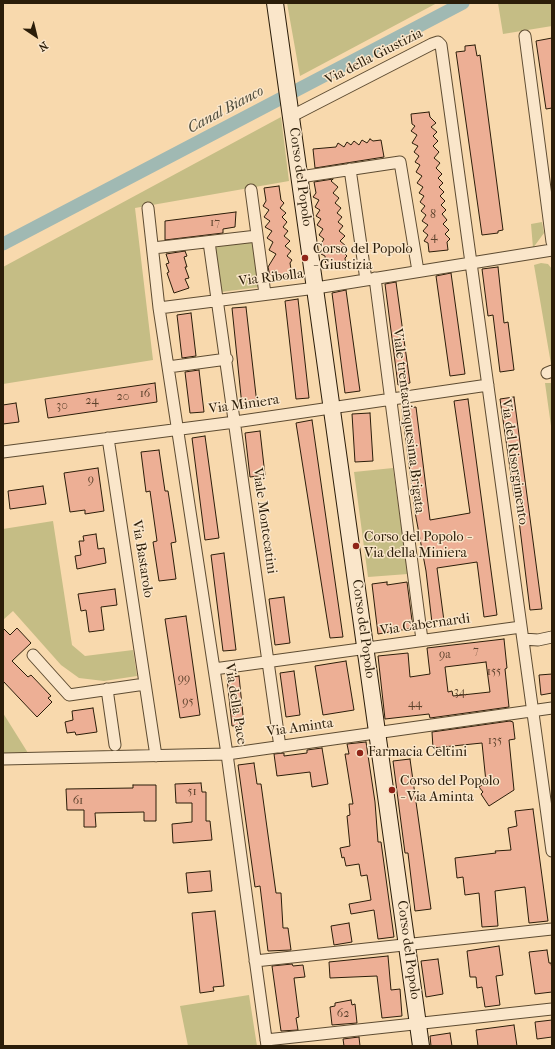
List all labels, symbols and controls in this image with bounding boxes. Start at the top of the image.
north arrow [16,16,56,56]
street label: Via della Giustizia [322,25,426,89]
text: N [36,39,50,54]
water label: Canal Bianco [185,82,267,138]
street label: Corso del Popolo [285,126,315,228]
house number: 8 [430,208,436,222]
house number: 17 [210,216,220,230]
house number: 4 [430,230,438,244]
place label: Corso del Popolo - Giustizia [313,242,413,274]
marker: Corso del Popolo - Giustizia [300,253,310,263]
street label: Via Ribolla [238,266,304,290]
street label: Viale trentacinquesima Brigata [388,328,428,514]
house number: 16 [140,387,150,401]
house number: 20 [117,390,129,404]
street label: Via Miniera [208,392,280,418]
house number: 24 [85,394,99,408]
street label: Via del Risorgimento [497,398,531,526]
house number: 30 [56,399,68,413]
street label: Viale Montecatini [248,467,280,575]
house number: 9 [88,473,94,487]
street label: Via Bastarolo [128,519,156,599]
place label: Corso del Popolo - Via della Miniera [364,530,470,562]
marker: Corso del Popolo - Via della Miniera [351,541,361,551]
street label: Corso del Popolo [348,578,378,680]
street label: Via Cabernardi [379,610,471,640]
house number: 7 [473,644,479,658]
house number: 9a [439,648,451,662]
street label: Via della Pace [220,662,250,746]
house number: 155 [487,665,501,679]
house number: 99 [178,672,190,686]
house number: 34 [454,685,466,699]
house number: 95 [182,695,194,709]
house number: 44 [408,697,422,711]
street label: Via Aminta [266,715,334,741]
house number: 135 [488,734,502,748]
place label: Farmacia Celtini [368,745,467,761]
marker: Farmacia Celtini [355,748,365,758]
place label: Corso del Popolo - Via Aminta [400,774,500,806]
house number: 51 [187,785,197,799]
marker: Corso del Popolo - Via Aminta [387,785,397,795]
house number: 61 [73,794,83,808]
street label: Corso del Popolo [393,899,423,1001]
house number: 62 [337,1007,349,1021]

